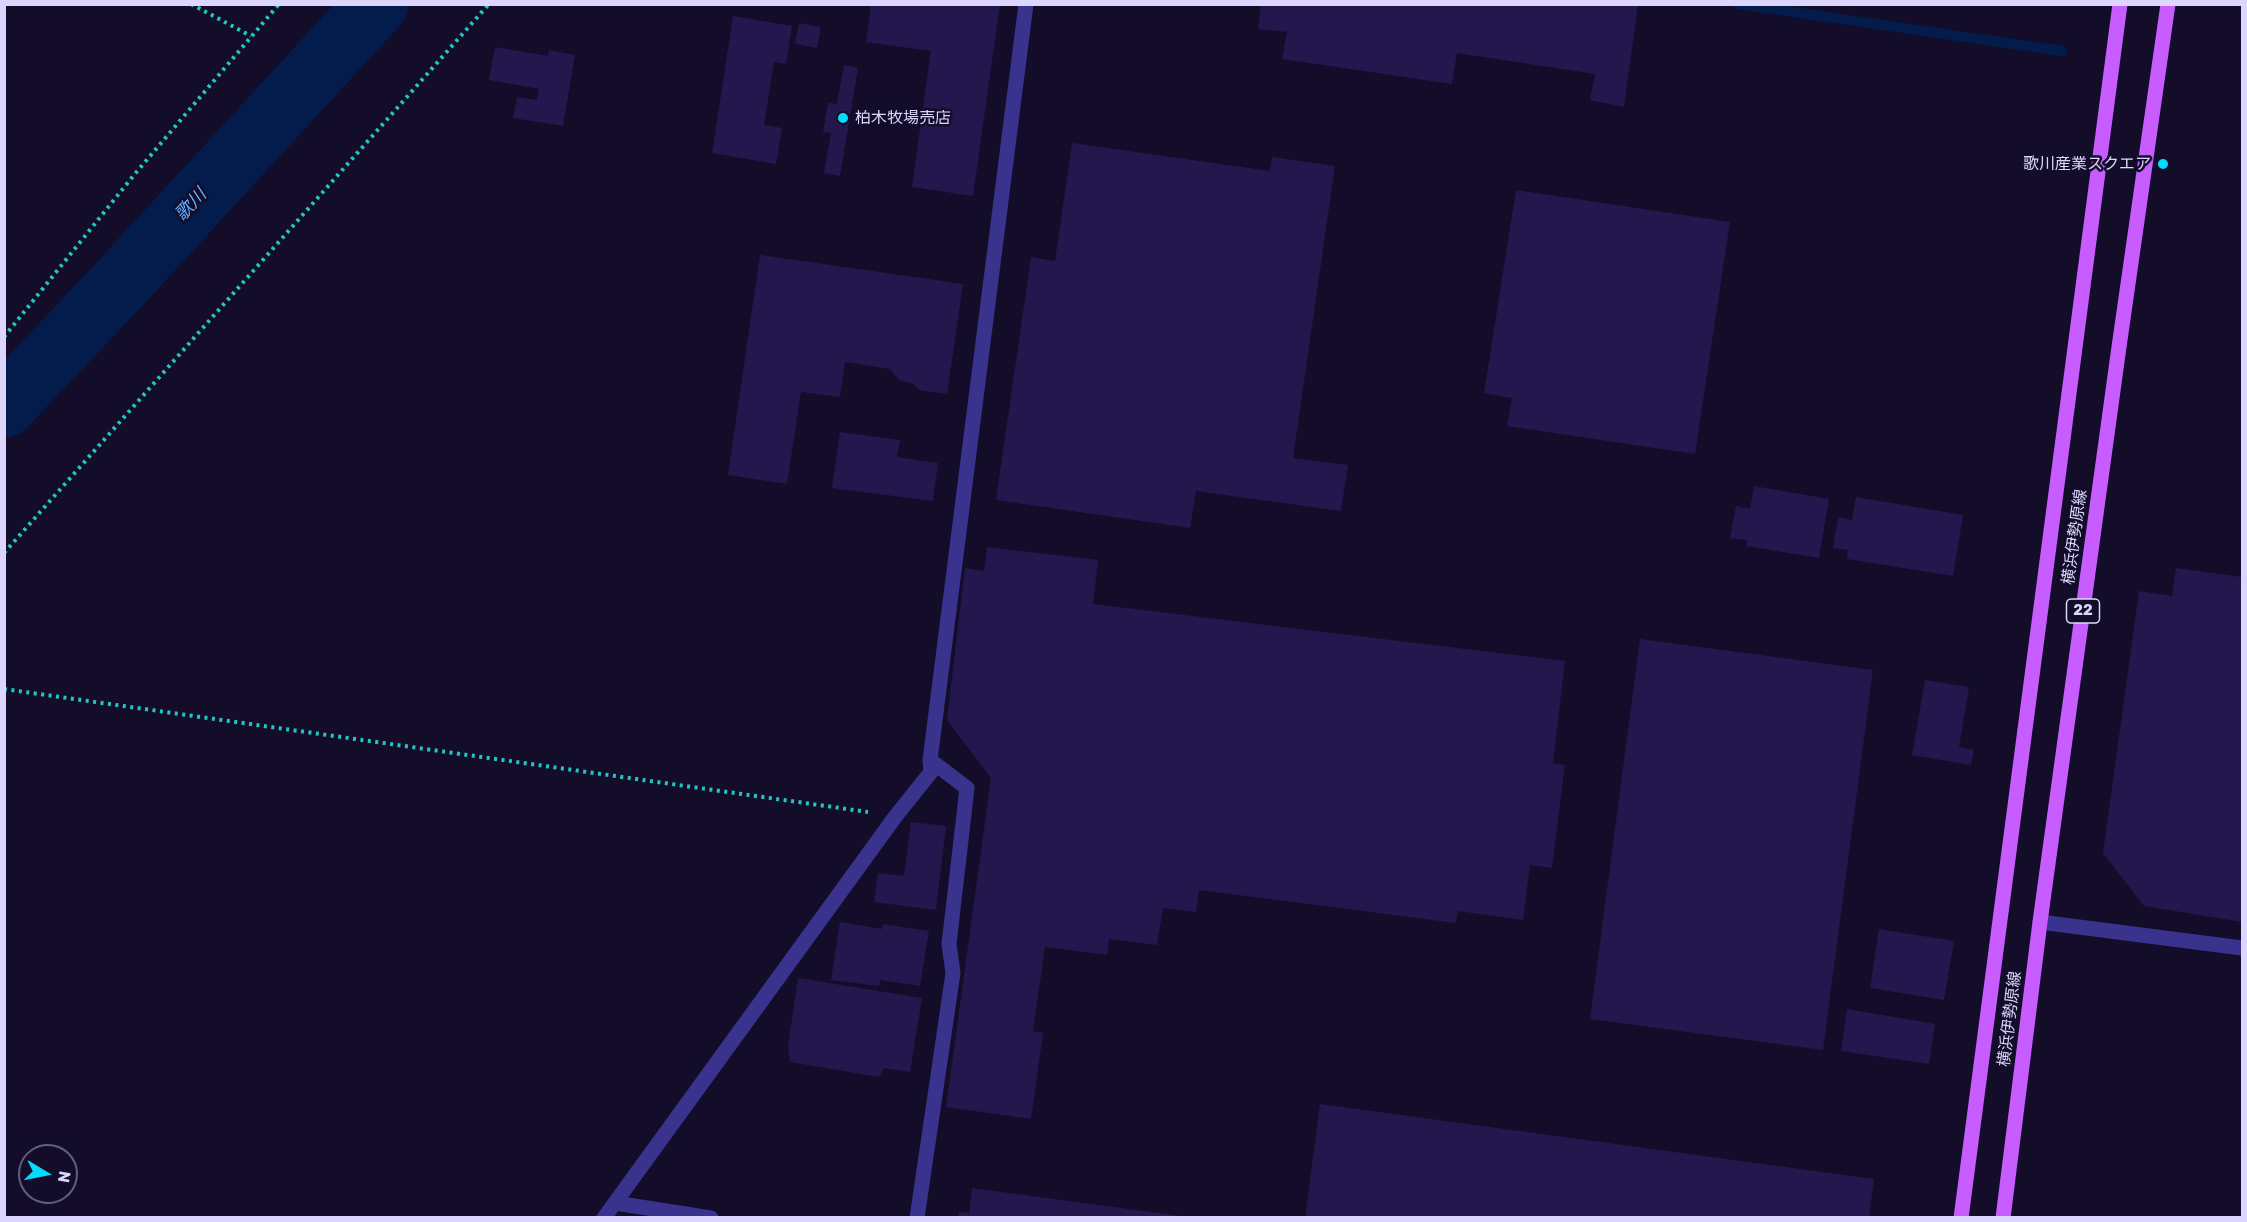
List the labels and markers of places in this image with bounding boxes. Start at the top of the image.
place label: 柏木牧場売店 [855,108,951,128]
marker: 柏木牧場売店 [836,111,850,125]
place label: 歌川産業スクエア [2023,154,2151,174]
marker: 歌川産業スクエア [2156,157,2170,171]

